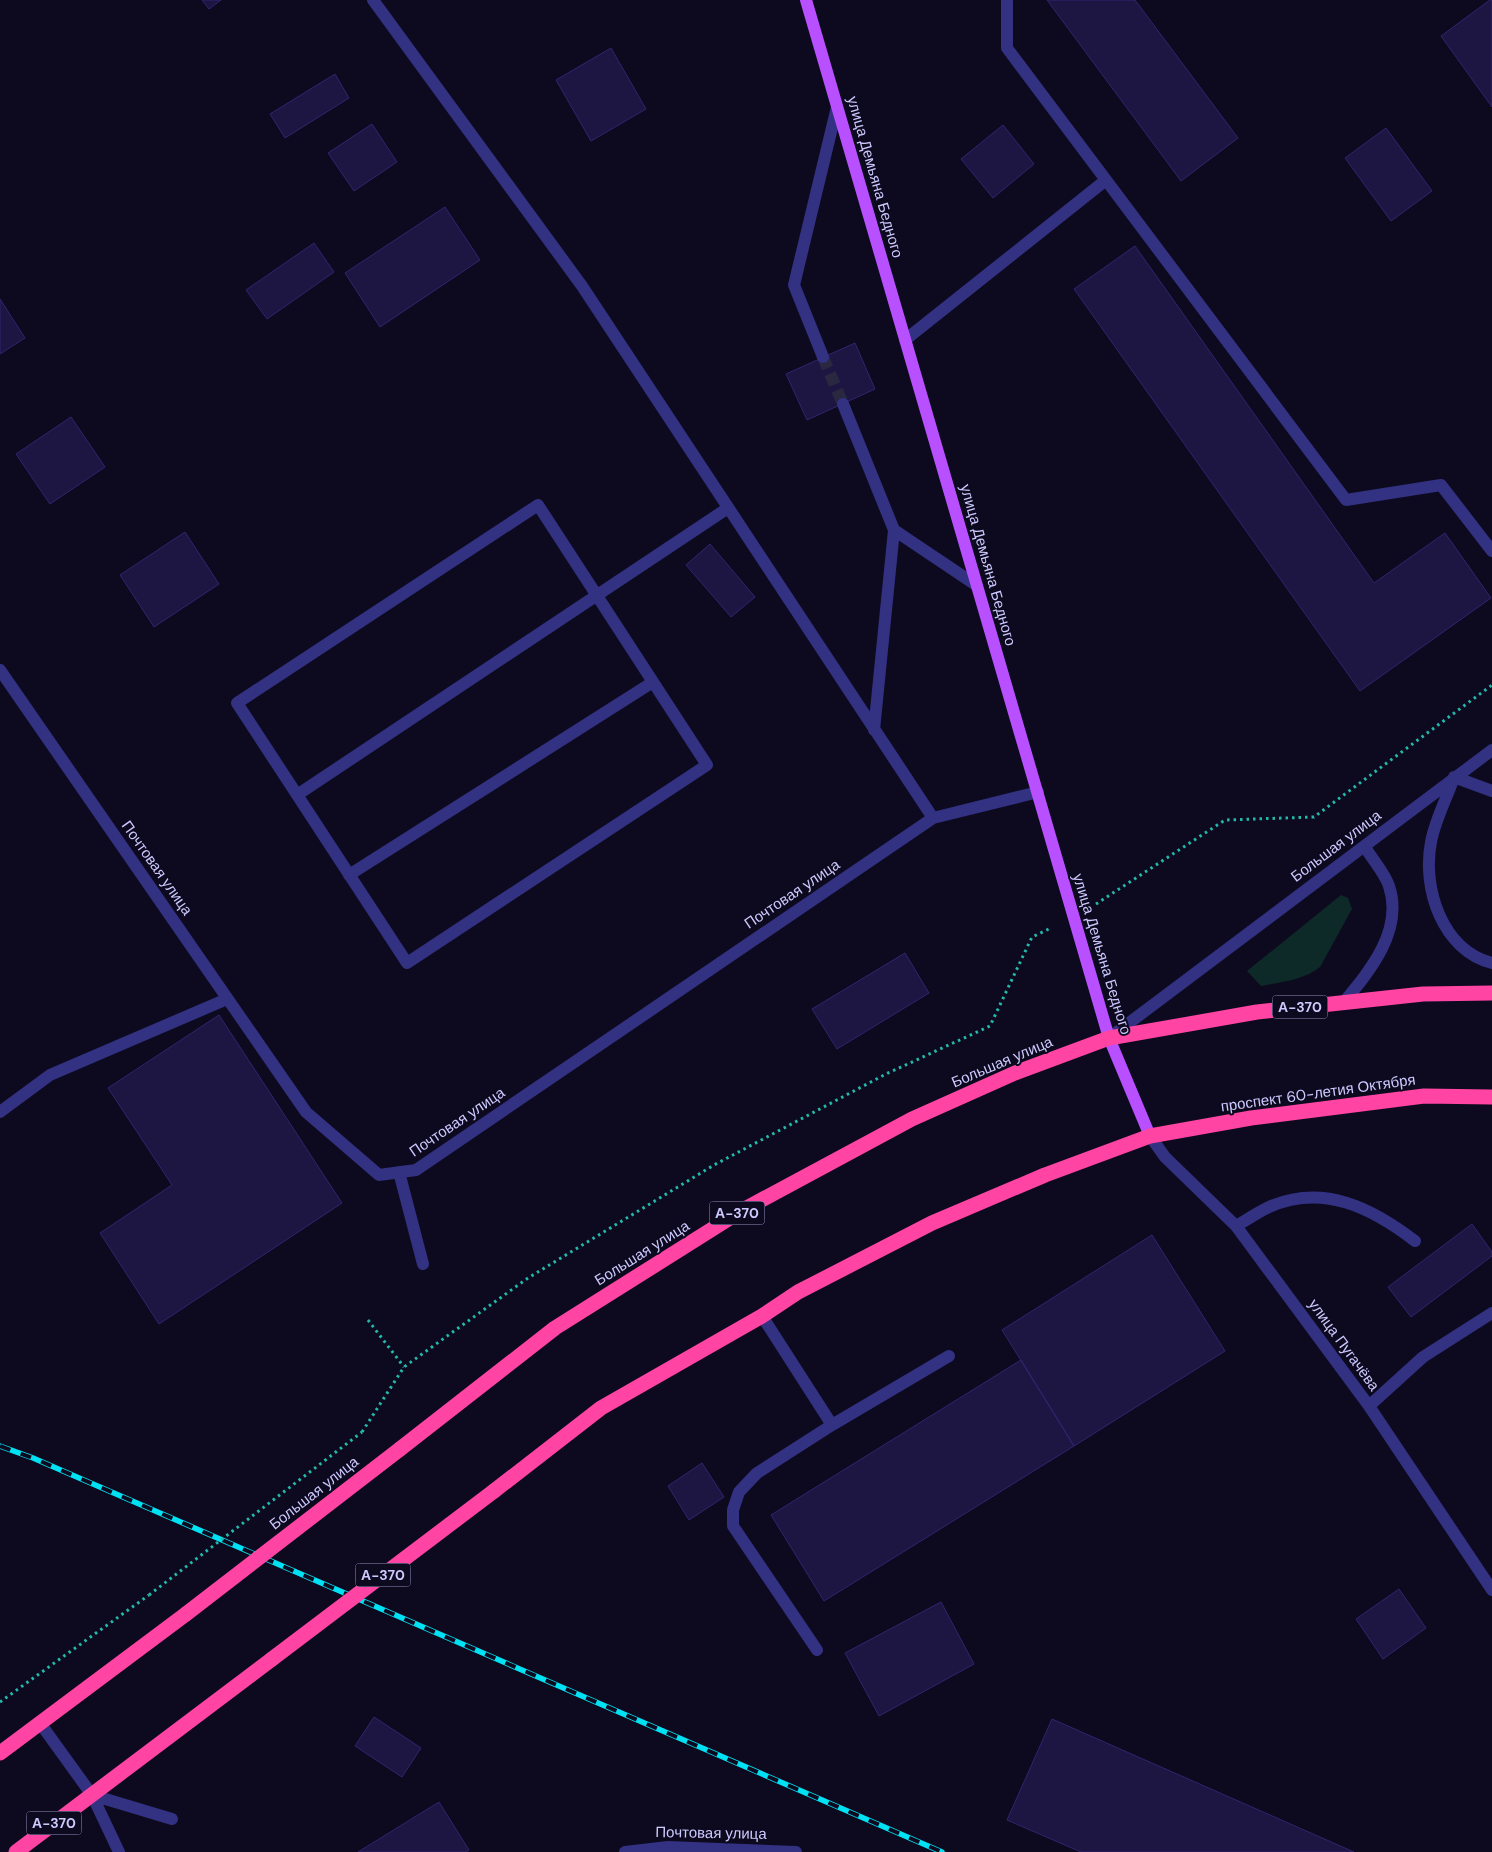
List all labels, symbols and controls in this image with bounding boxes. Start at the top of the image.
street label: улица Демьяна Бедного [842,94,908,260]
street label: улица Демьяна Бедного [955,482,1021,648]
street label: Большая улица [1287,805,1386,887]
street label: Почтовая улица [117,817,197,920]
street label: Почтовая улица [740,854,844,933]
street label: улица Демьяна Бедного [1068,871,1136,1037]
road number: А-370 [1272,996,1328,1019]
street label: Большая улица [948,1031,1056,1092]
street label: проспект 60-летия Октября [1219,1069,1417,1117]
street label: Почтовая улица [405,1082,509,1161]
road number: А-370 [710,1202,764,1224]
street label: Большая улица [591,1216,694,1290]
street label: улица Пугачёва [1304,1295,1384,1395]
street label: Большая улица [265,1451,363,1534]
road number: А-370 [356,1564,410,1586]
road number: А-370 [27,1812,82,1835]
street label: Почтовая улица [655,1822,767,1844]

